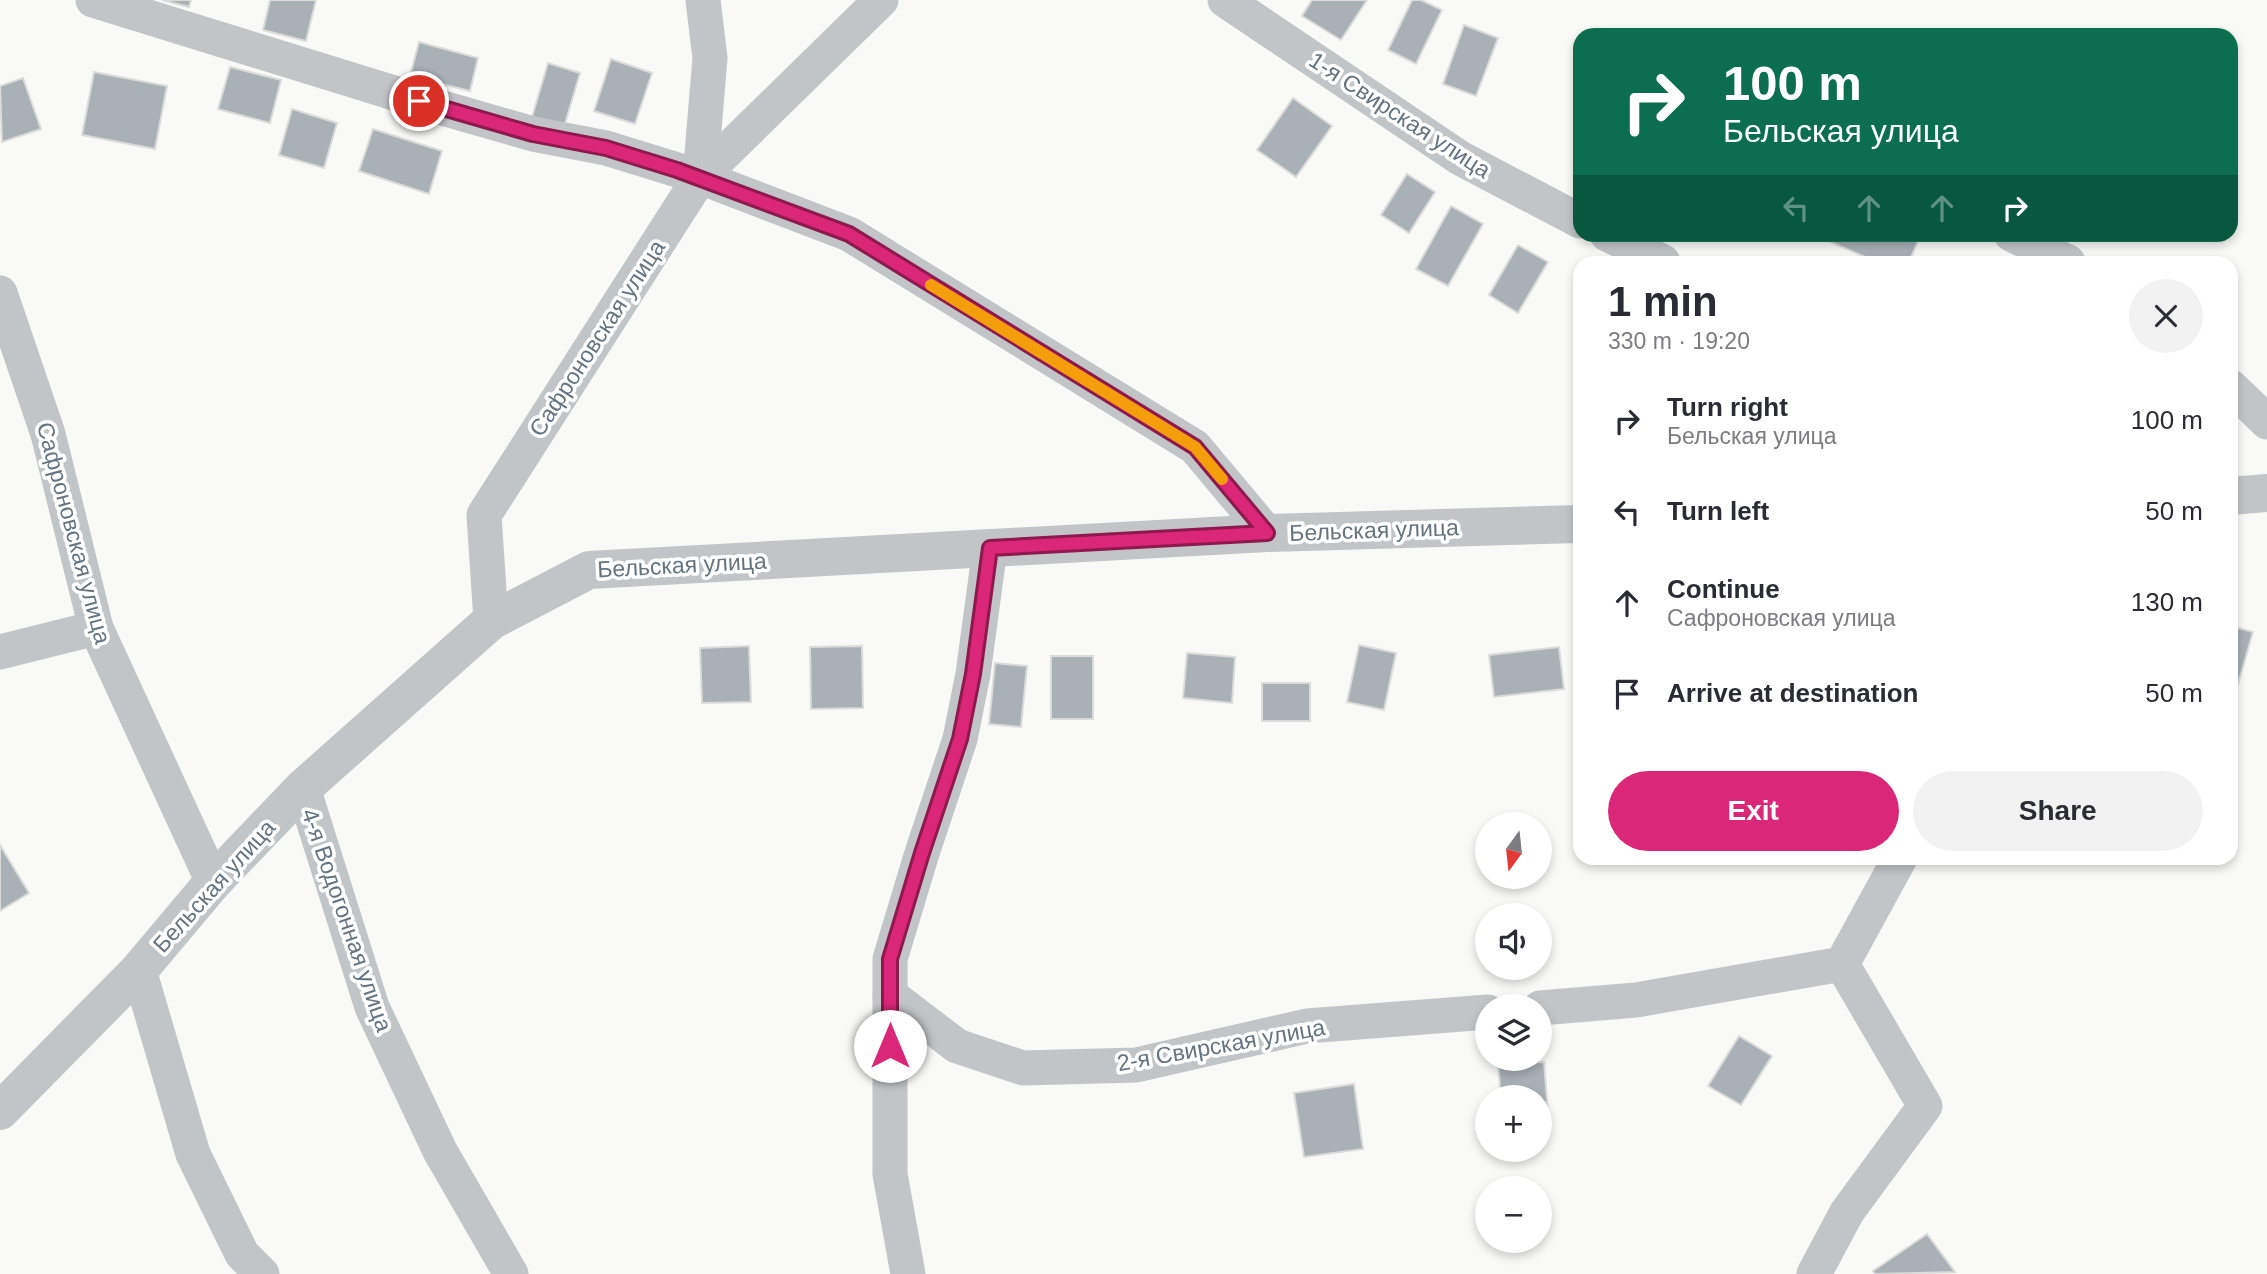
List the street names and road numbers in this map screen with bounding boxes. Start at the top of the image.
street label: 1-я Свирская улица [1305,47,1496,183]
street label: Сафроновская улица [524,235,670,441]
street label: Сафроновская улица [32,419,116,647]
street label: Бельская улица [1289,514,1459,546]
street label: Бельская улица [597,548,767,582]
street label: 4-я Водогонная улица [297,805,397,1035]
street label: Бельская улица [148,814,280,958]
street label: 2-я Свирская улица [1115,1014,1327,1076]

